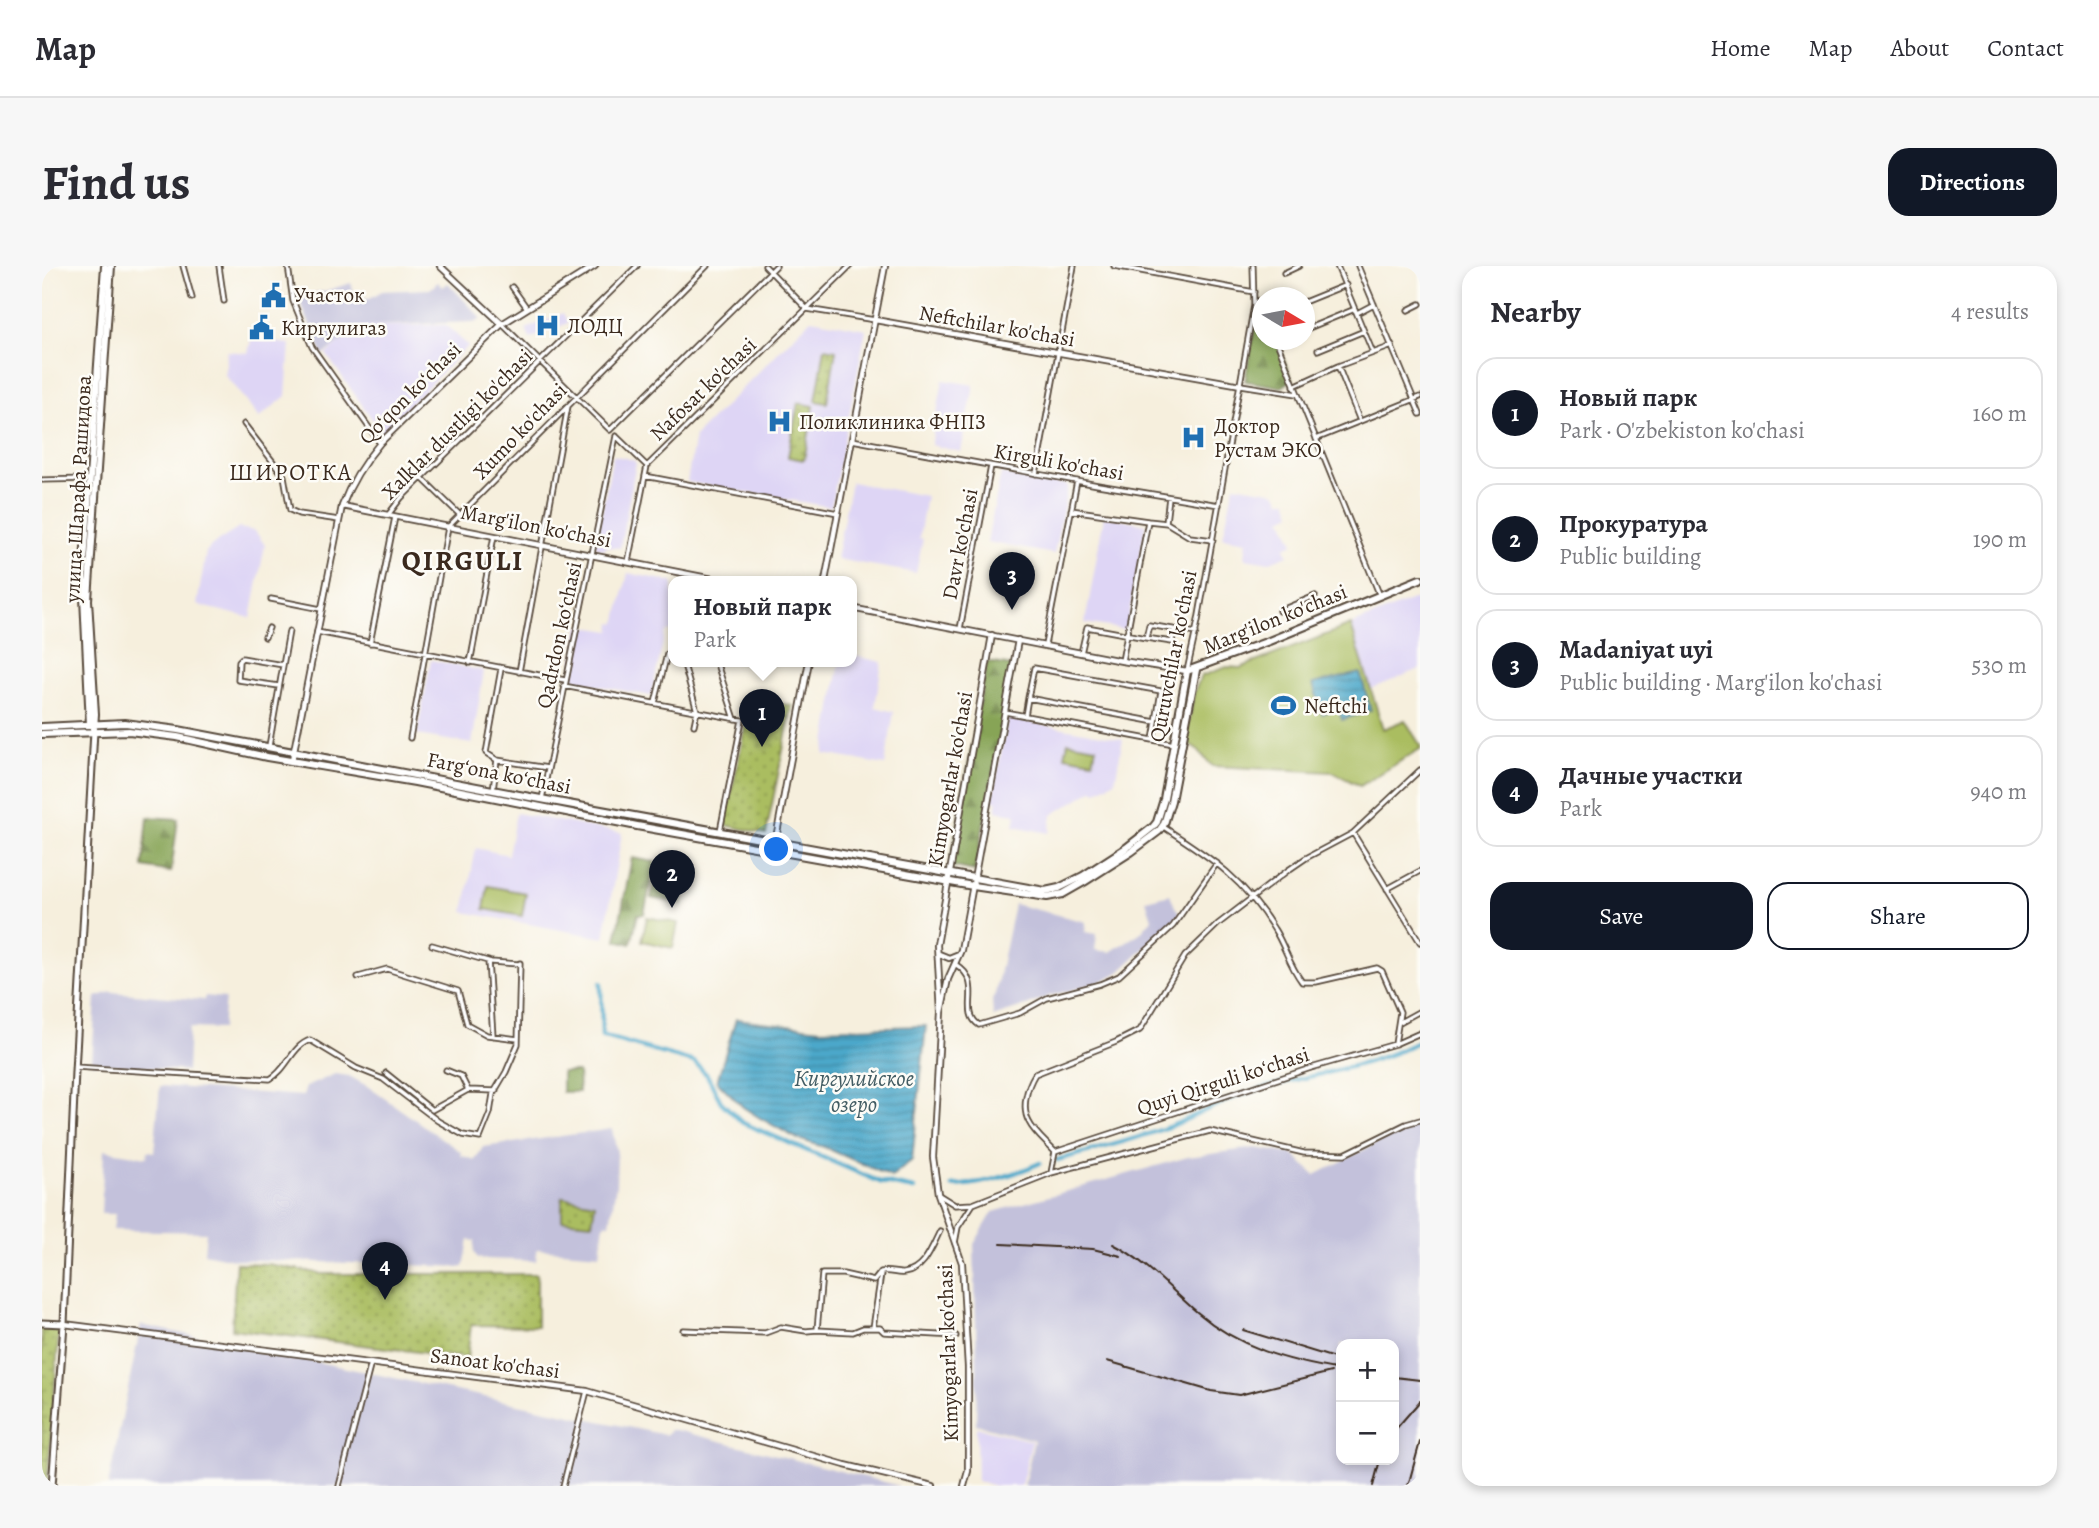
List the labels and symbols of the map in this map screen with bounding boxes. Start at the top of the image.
public building icon: Участок [260,281,288,309]
place label: Участок [294,281,365,309]
north arrow [1252,287,1315,350]
street label: Neftchilar ko'chasi [917,298,1077,354]
hospital icon: ЛОДЦ [533,312,561,340]
place label: ЛОДЦ [567,312,623,340]
public building icon: Киргулигаз [247,314,275,342]
place label: Киргулигаз [281,314,386,342]
street label: Nafosat ko'chasi [644,331,762,447]
street label: Qoʻqon koʻchasi [353,336,467,450]
street label: Xalklar dustligi ko'chasi [375,342,539,506]
street label: улица Шарафа Рашидова [58,374,98,604]
street label: Xumo ko'chasi [467,377,573,485]
hospital icon: Поликлиника ФНПЗ [765,408,793,436]
place label: Поликлиника ФНПЗ [799,408,986,436]
place label: Доктор Рустам ЭКО [1214,412,1322,464]
hospital icon: Доктор Рустам ЭКО [1180,424,1208,452]
street label: Kirguli ko'chasi [992,437,1126,487]
district label: ШИРОТКА [229,457,353,488]
street label: Davr ko'chasi [935,486,985,602]
street label: Marg'ilon ko'chasi [458,498,614,554]
district label: QIRGULI [402,542,524,580]
pin: 3 [989,552,1035,610]
street label: Qadrdon koʻchasi [530,559,588,711]
street label: Quruvchilar ko'chasi [1143,567,1203,744]
street label: Marg'ilon ko'chasi [1199,577,1351,661]
pin: 1 [739,689,785,747]
street label: Kimyogarlar ko'chasi [921,689,979,869]
sports icon: Neftchi [1270,692,1298,720]
place label: Neftchi [1304,692,1368,720]
street label: Fargʻona koʻchasi [425,745,574,801]
your location [759,832,793,866]
pin: 2 [649,850,695,908]
street label: Quyi Qirguli koʻchasi [1133,1040,1313,1122]
water label: Киргулийское озеро [794,1063,914,1120]
pin: 4 [362,1242,408,1300]
street label: Kimyogarlar ko'chasi [931,1263,965,1442]
street label: Sanoat ko'chasi [429,1341,562,1385]

